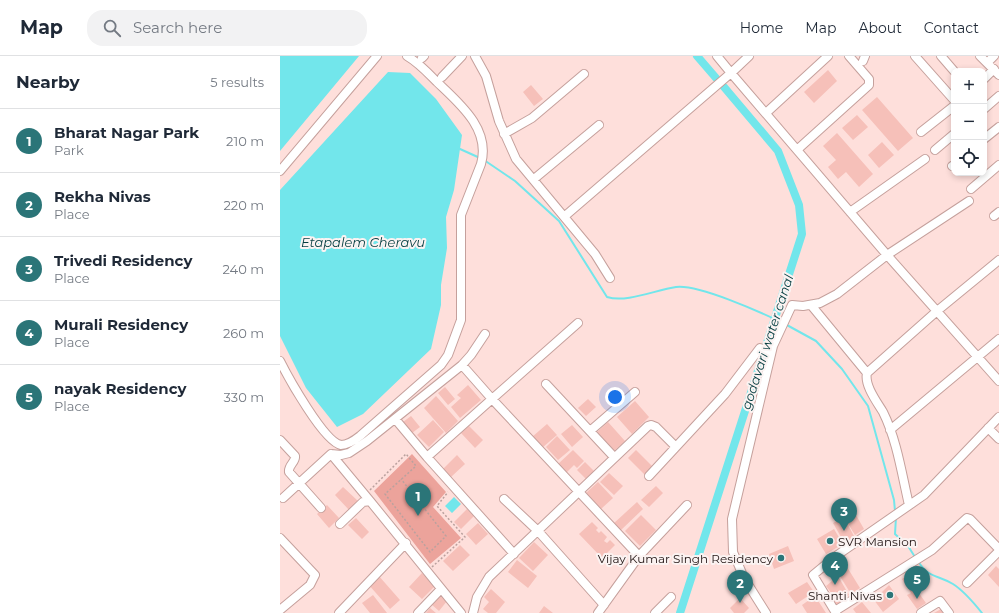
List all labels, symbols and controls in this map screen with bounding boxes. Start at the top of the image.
search box [87,10,367,46]
text: Map [20,16,63,39]
icon: search [101,17,123,39]
text: Search here [133,18,222,37]
text: Home [740,19,783,37]
text: Map [805,19,836,37]
text: About [858,19,902,37]
text: Contact [924,19,979,37]
map controls [951,68,987,176]
button: + [951,68,987,104]
text: Nearby [16,72,80,92]
text: 5 results [210,74,264,90]
button: − [951,104,987,140]
text: Bharat Nagar Park [54,123,199,142]
text: 1 [26,133,32,149]
text: 210 m [226,133,264,149]
button: locate [951,140,987,176]
text: Park [54,142,84,158]
text: Rekha Nivas [54,187,151,206]
text: 2 [25,197,33,213]
text: 220 m [223,197,264,213]
text: Place [54,206,90,222]
water label: Etapalem Cheravu [301,234,425,250]
text: Trivedi Residency [54,251,192,270]
text: 3 [25,261,33,277]
text: 240 m [223,261,264,277]
text: Place [54,270,90,286]
water label: godavari water canal [738,272,797,412]
text: Murali Residency [54,315,188,334]
text: 4 [25,325,33,341]
text: 260 m [223,325,264,341]
text: Place [54,334,90,350]
text: nayak Residency [54,379,187,398]
your location [605,387,625,407]
text: 5 [25,389,33,405]
text: 330 m [224,389,264,405]
text: Place [54,398,90,414]
pin: 1 [405,483,431,516]
pin: 3 [831,498,857,531]
place label: SVR Mansion [838,534,917,549]
marker: SVR Mansion [825,536,835,546]
place label: Vijay Kumar Singh Residency [598,551,773,566]
pin: 4 [822,552,848,585]
marker: Vijay Kumar Singh Residency [776,553,786,563]
pin: 5 [904,566,930,599]
pin: 2 [727,570,753,603]
place label: Shanti Nivas [808,588,882,603]
marker: Shanti Nivas [885,590,895,600]

